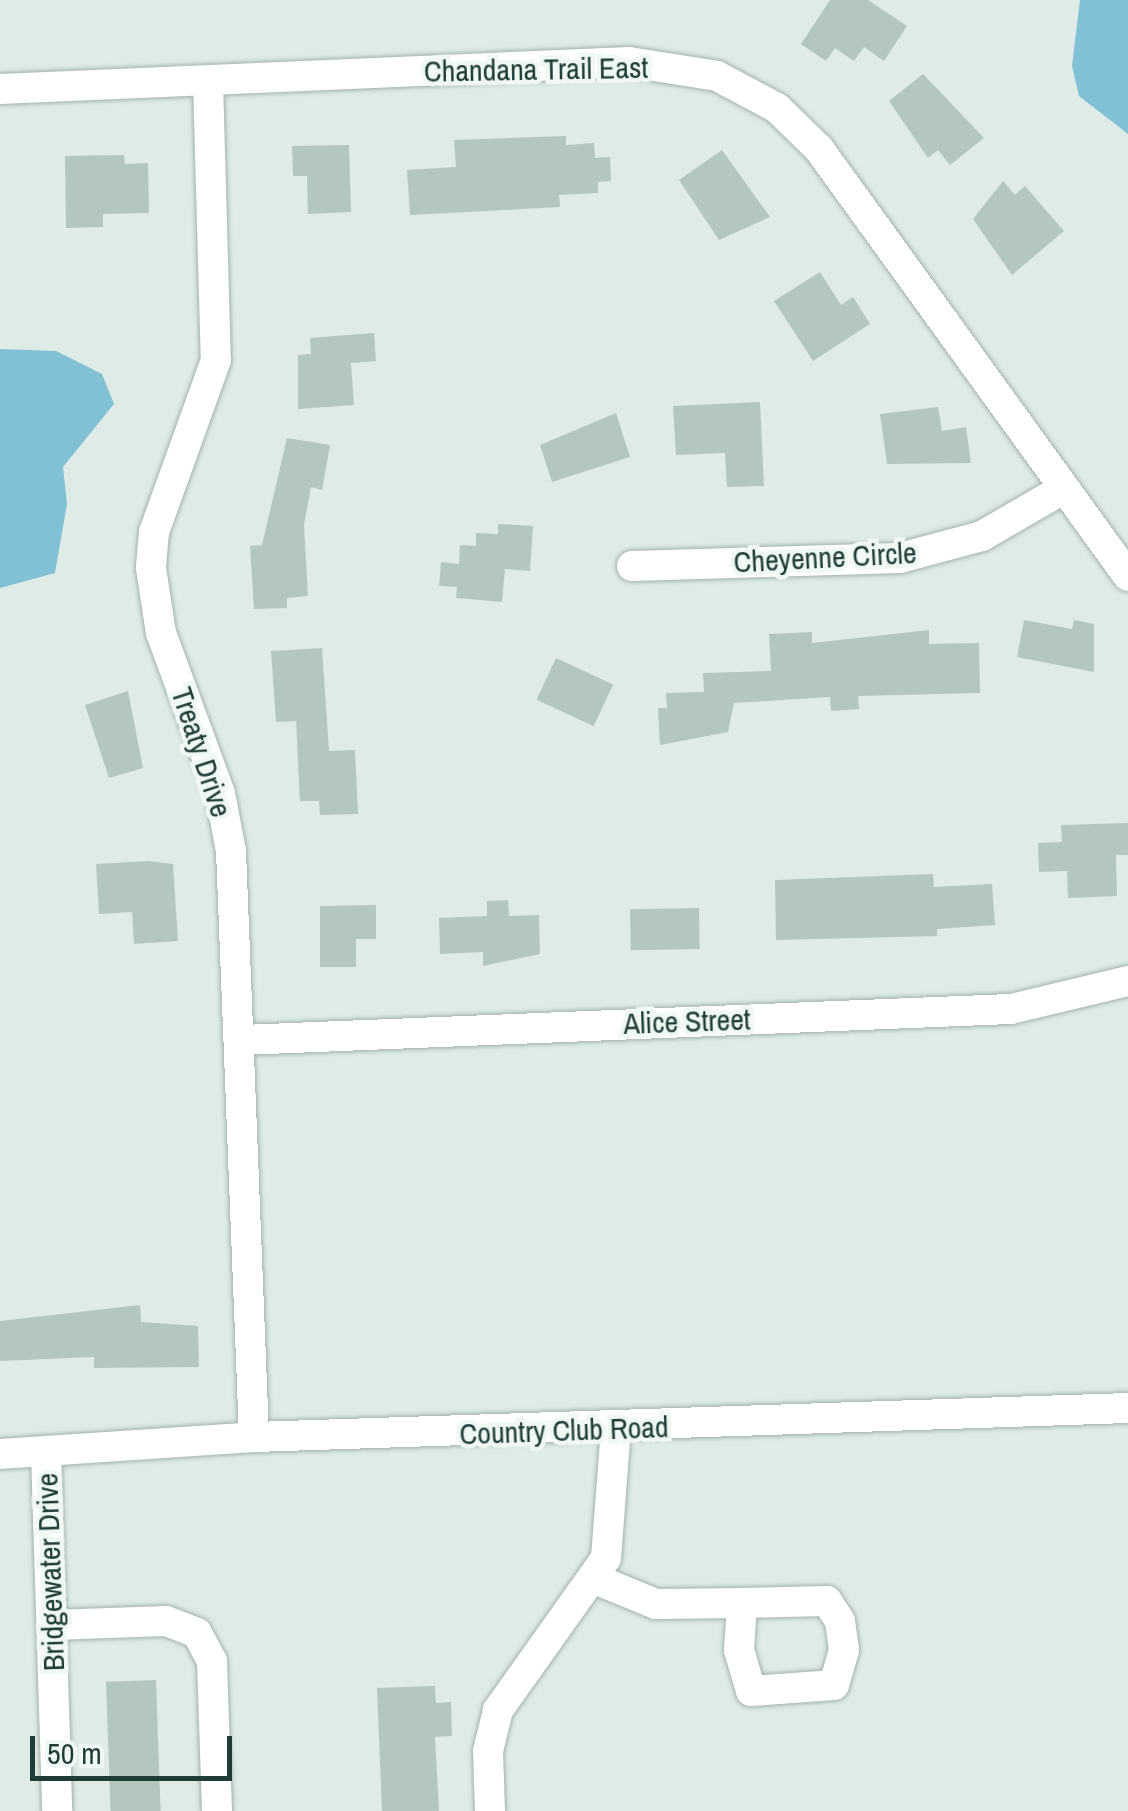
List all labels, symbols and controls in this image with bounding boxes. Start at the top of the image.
street label: Chandana Trail East [423,49,649,89]
street label: Cheyenne Circle [733,534,917,580]
street label: Treaty Drive [164,683,240,821]
street label: Alice Street [623,1001,751,1041]
street label: Country Club Road [459,1408,669,1452]
street label: Bridgewater Drive [29,1472,71,1672]
scale bar [35,1716,238,1778]
text: 50 m [47,1733,102,1773]

